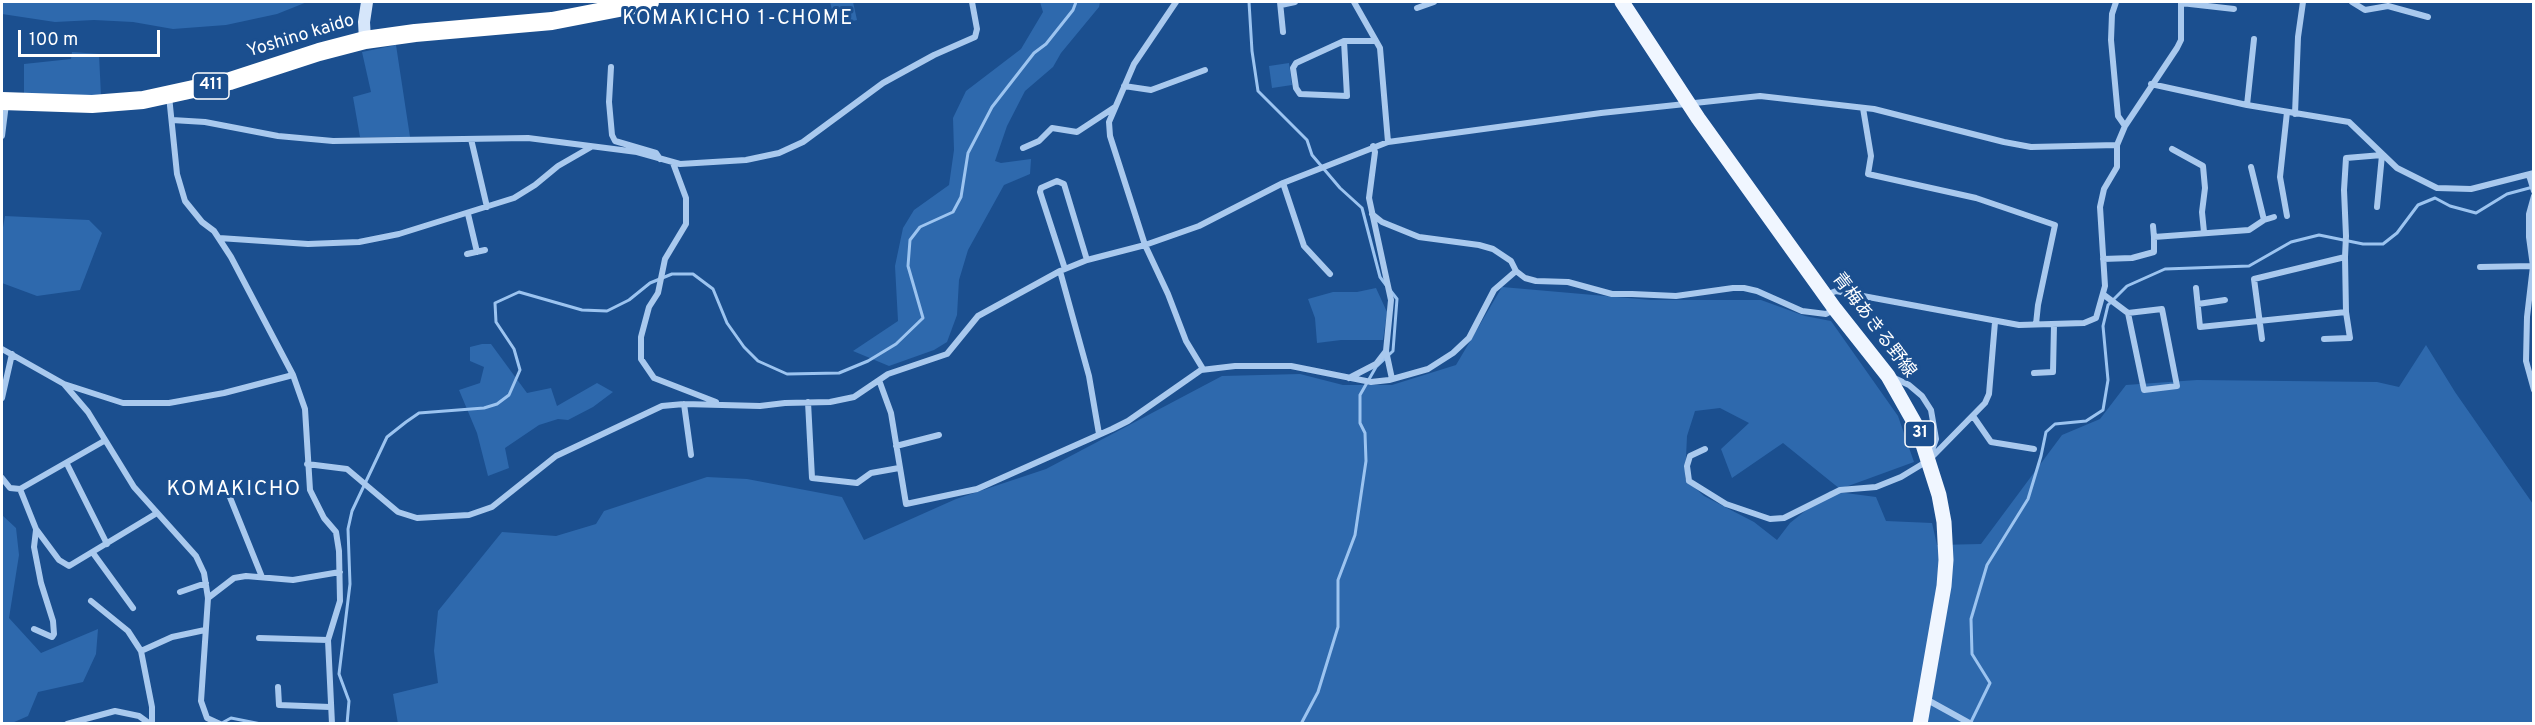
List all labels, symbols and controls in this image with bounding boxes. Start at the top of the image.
district label: KOMAKICHO 1-CHOME [622,8,854,32]
street label: Yoshino kaido [245,10,357,64]
scale bar [21,18,164,56]
text: 100 m [29,29,78,52]
road number: 411 [193,73,229,99]
street label: 青梅あきる野線 [1826,269,1920,383]
road number: 31 [1905,421,1935,447]
district label: KOMAKICHO [166,478,302,504]

